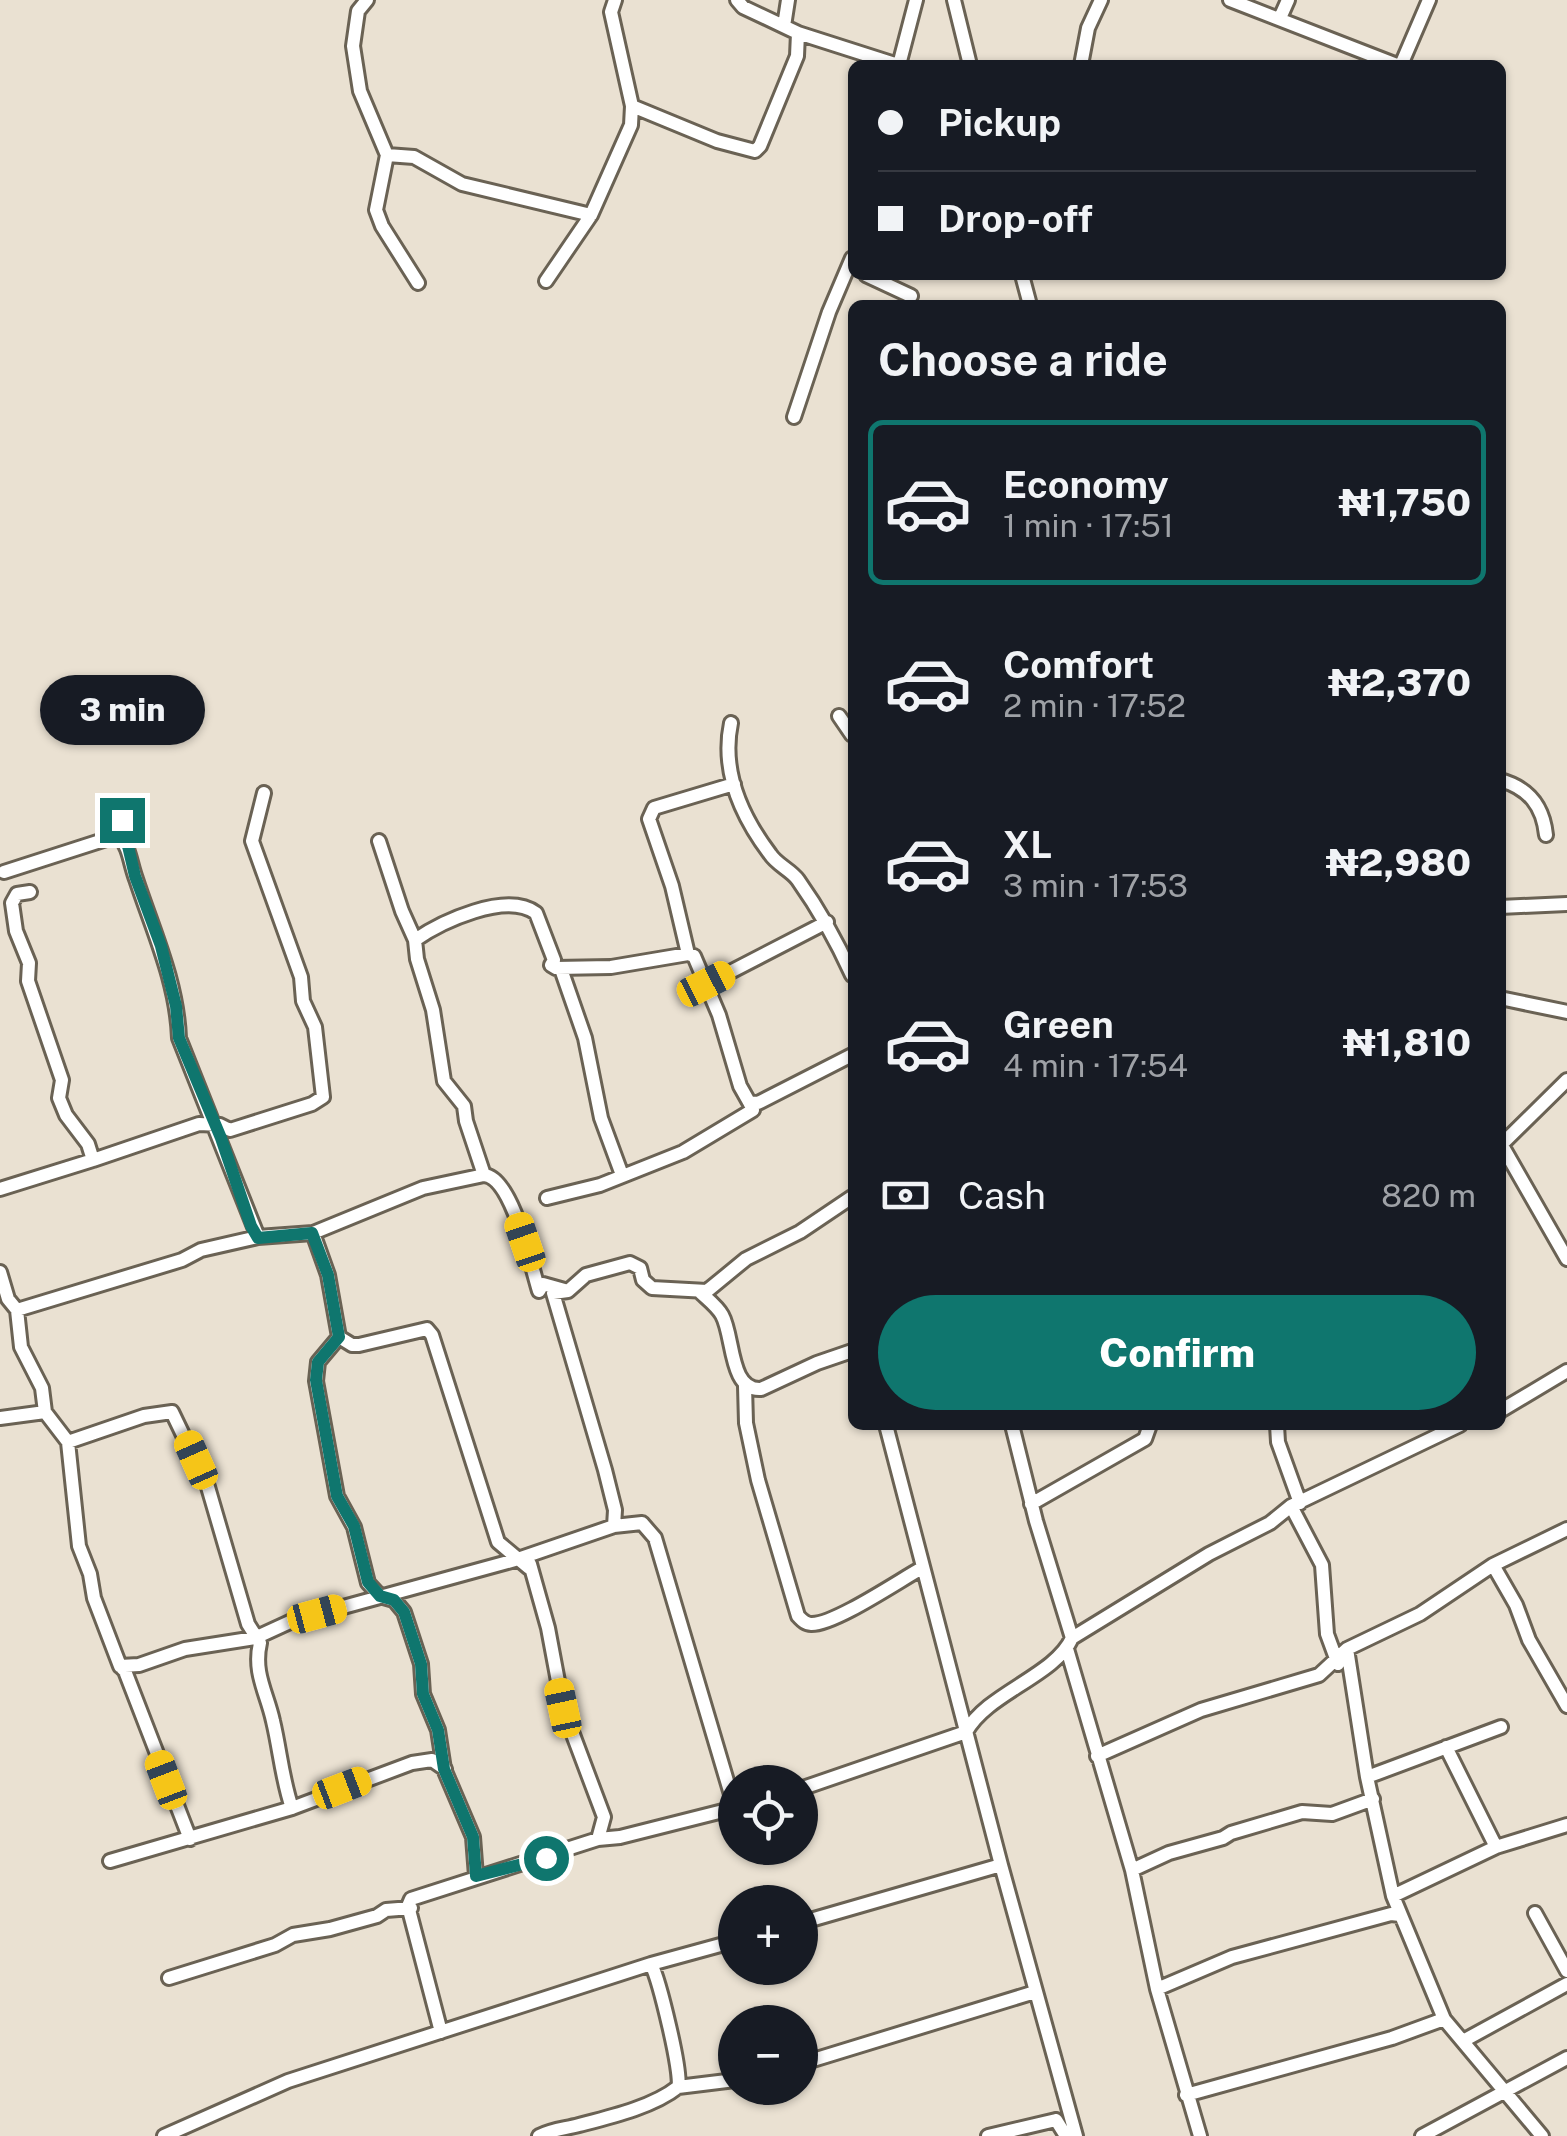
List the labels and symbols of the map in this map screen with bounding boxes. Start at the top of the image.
callout: 3 min [39,675,204,745]
route end [100,798,145,843]
car [672,957,740,1011]
car [501,1209,549,1275]
car [170,1426,222,1494]
car [284,1592,350,1636]
car [542,1676,584,1740]
car [141,1747,191,1813]
car [309,1763,375,1813]
route start [524,1836,569,1881]

